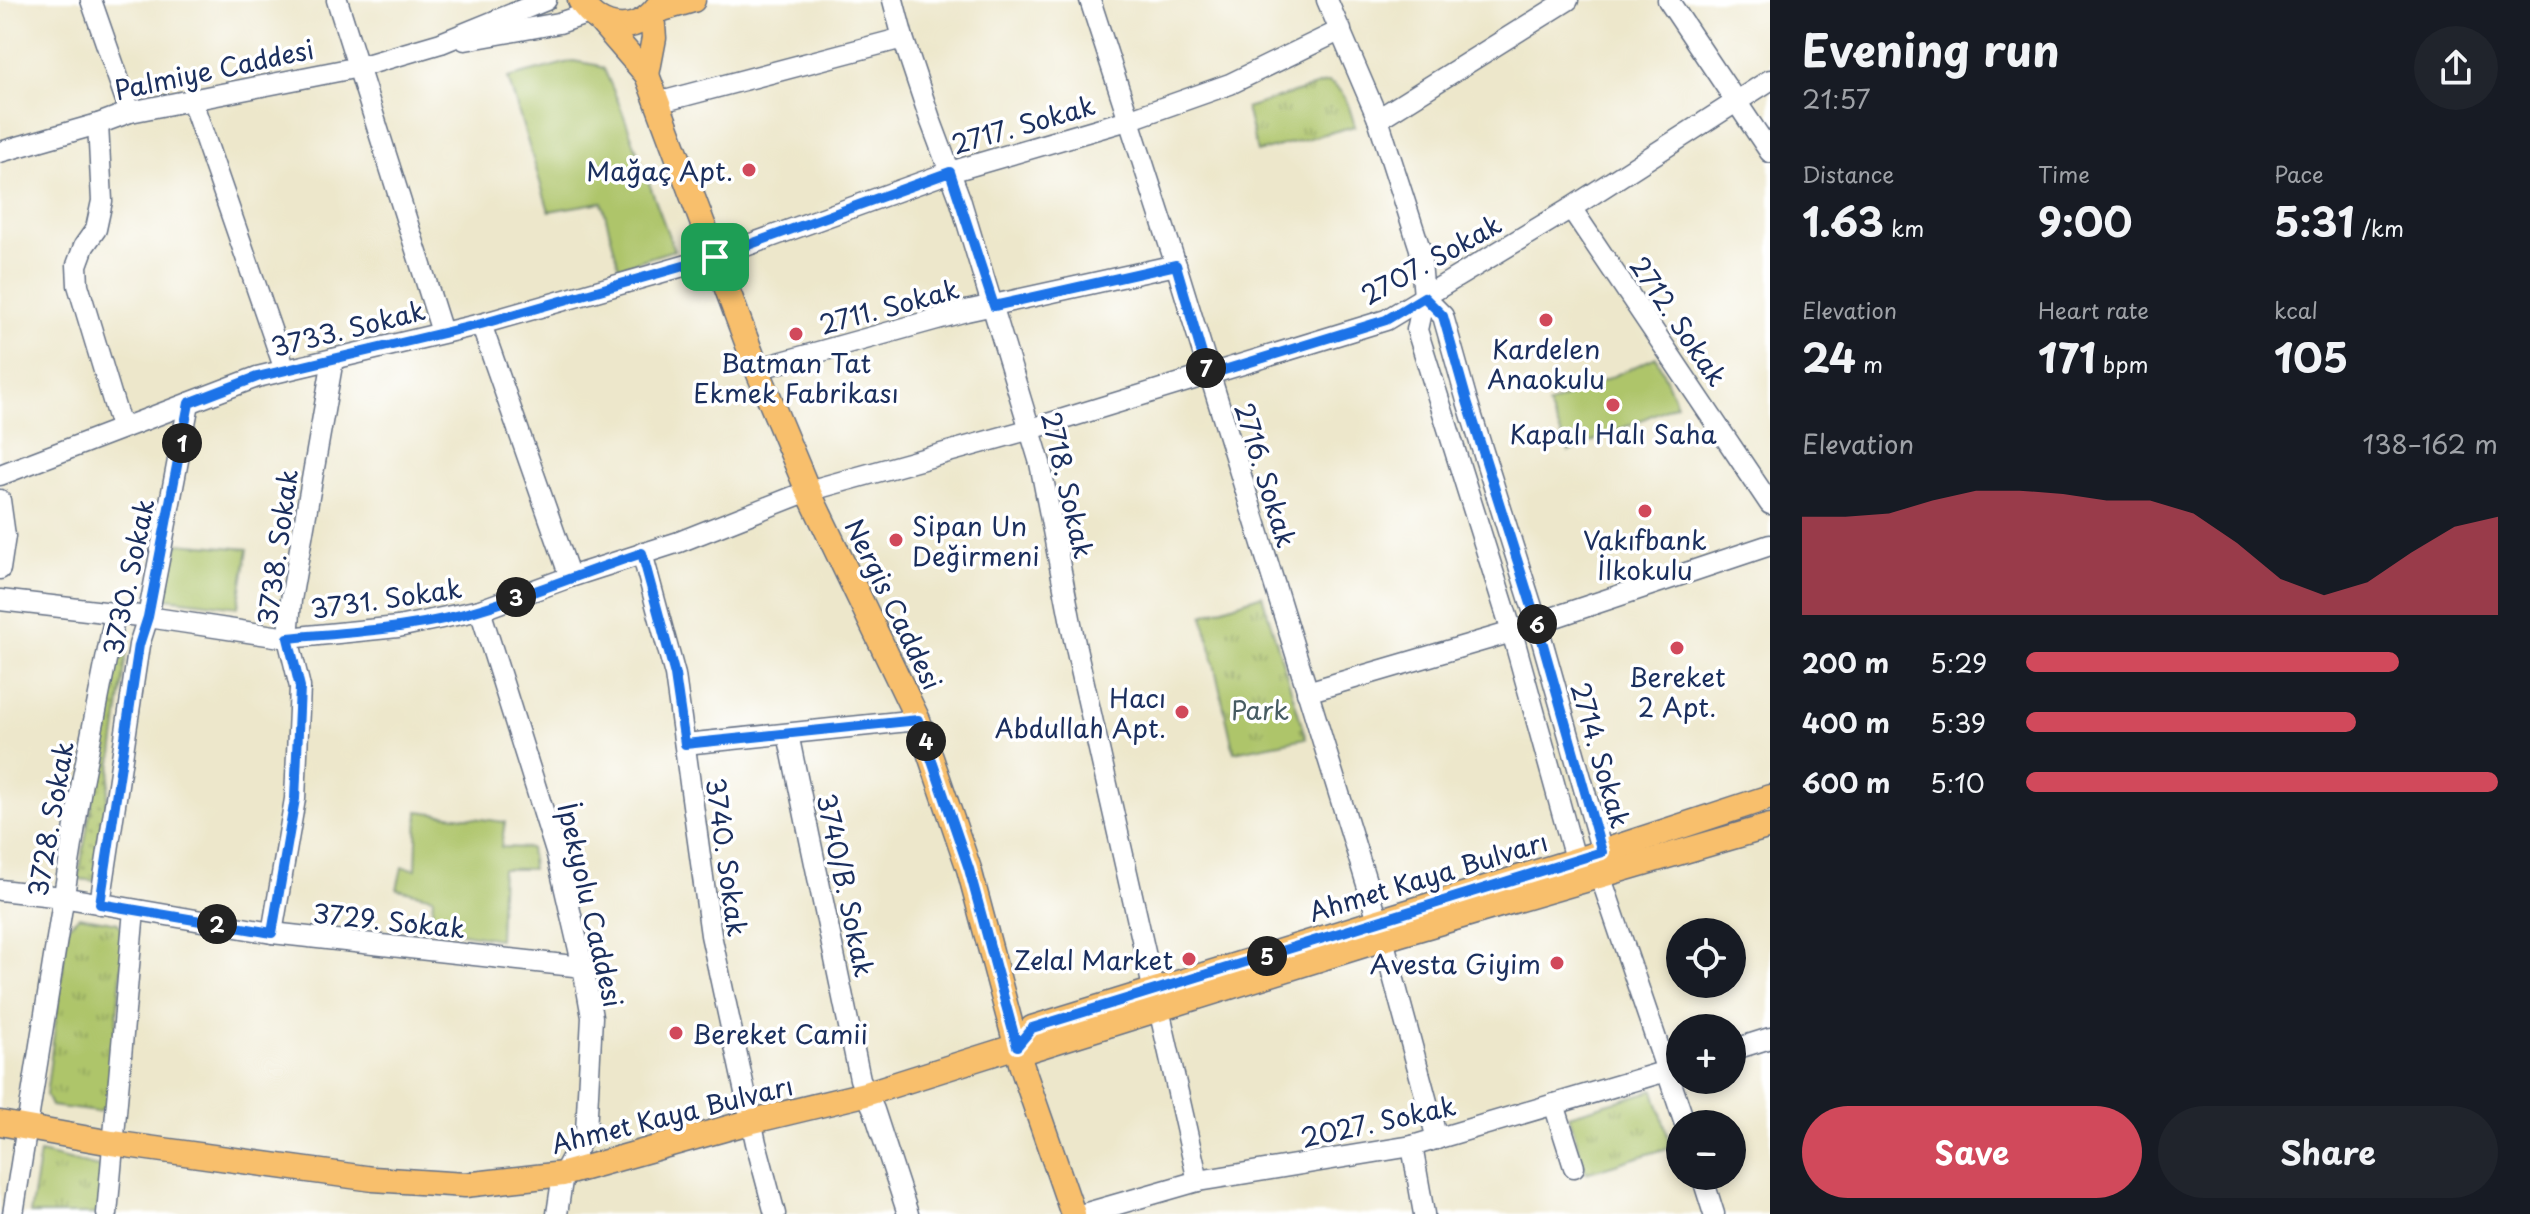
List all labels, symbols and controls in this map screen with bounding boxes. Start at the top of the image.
text: Evening run [1802,16,2060,82]
button: share [2414,26,2498,110]
street label: Palmiye Caddesi [111,29,317,109]
text: 21:57 [1802,79,1871,118]
street label: 2717. Sokak [947,85,1099,163]
place label: Mağaç Apt. [586,151,733,190]
text: Distance [1802,157,1894,190]
text: Time [2038,157,2090,190]
text: Pace [2274,157,2324,190]
marker: Mağaç Apt. [740,161,758,179]
text: 1.63 [1802,190,1884,251]
text: 9:00 [2038,190,2132,251]
text: 5:31 [2274,190,2355,251]
street label: 2707. Sokak [1354,204,1508,314]
text: km [1884,211,1924,244]
text: /km [2355,211,2404,244]
pin [681,223,749,291]
icon: arrive [693,235,737,279]
street label: 2712. Sokak [1621,248,1737,394]
street label: 2711. Sokak [815,269,963,343]
street label: 3733. Sokak [267,290,429,366]
text: Elevation [1802,293,1897,326]
text: Heart rate [2038,293,2149,326]
text: kcal [2274,293,2318,326]
marker: Kardelen Anaokulu [1537,311,1555,329]
marker: Batman Tat Ekmek Fabrikası [787,325,805,343]
text: 24 [1802,326,1856,387]
text: 171 [2038,326,2096,387]
text: 105 [2274,326,2348,387]
place label: Kardelen Anaokulu [1487,329,1605,398]
place label: Batman Tat Ekmek Fabrikası [693,343,899,412]
text: m [1856,347,1883,380]
text: bpm [2096,347,2149,380]
pin: 7 [1186,348,1226,388]
text: 7 [1200,351,1212,384]
marker: Kapalı Halı Saha [1604,396,1622,414]
street label: 2716. Sokak [1225,398,1307,552]
street label: 2718. Sokak [1032,408,1104,562]
place label: Kapalı Halı Saha [1509,414,1717,453]
pin: 1 [162,423,202,463]
text: Elevation [1802,424,1914,463]
text: 138–162 m [2363,424,2498,463]
text: 1 [177,426,187,459]
street label: 3738. Sokak [247,466,307,628]
street label: 3730. Sokak [92,495,164,659]
marker: Vakıfbank İlkokulu [1636,502,1654,520]
place label: Sipan Un Değirmeni [912,506,1040,575]
street label: Nergis Caddesi [836,512,952,696]
place label: Vakıfbank İlkokulu [1583,520,1707,589]
marker: Sipan Un Değirmeni [887,531,905,549]
street label: 3731. Sokak [308,568,464,628]
pin: 3 [496,577,536,617]
text: 3 [509,580,523,613]
pin: 6 [1517,604,1557,644]
text: 6 [1529,607,1545,640]
marker: Bereket 2 Apt. [1668,639,1686,657]
text: 200 m [1802,643,1889,682]
text: 5:29 [1930,643,1987,682]
place label: Bereket 2 Apt. [1628,657,1726,726]
street label: 2714. Sokak [1562,677,1640,833]
place label: Hacı Abdullah Apt. [995,678,1166,747]
park label: Park [1231,690,1289,729]
marker: Hacı Abdullah Apt. [1173,703,1191,721]
text: 400 m [1802,703,1890,742]
text: 5:39 [1930,703,1986,742]
pin: 4 [906,721,946,761]
text: 4 [919,724,933,757]
street label: 3728. Sokak [17,738,83,900]
text: 600 m [1802,763,1890,802]
text: 5:10 [1930,763,1985,802]
street label: 3740. Sokak [697,775,757,939]
street label: 3740/B. Sokak [807,789,885,981]
street label: İpekyolu Caddesi [549,799,633,1011]
street label: Ahmet Kaya Bulvarı [1304,821,1552,931]
street label: 3729. Sokak [311,893,467,947]
pin: 2 [197,904,237,944]
text: 2 [209,907,225,940]
map controls [1666,918,1746,1190]
button: locate [1666,918,1746,998]
pin: 5 [1247,936,1287,976]
text: 5 [1260,939,1274,972]
place label: Zelal Market [1014,940,1173,979]
place label: Avesta Giyim [1370,944,1541,983]
marker: Zelal Market [1180,950,1198,968]
marker: Avesta Giyim [1548,954,1566,972]
place label: Bereket Camii [692,1014,868,1053]
button: + [1666,1014,1746,1094]
marker: Bereket Camii [667,1024,685,1042]
street label: Ahmet Kaya Bulvarı [547,1065,797,1163]
street label: 2027. Sokak [1297,1085,1459,1156]
button: Save [1802,1106,2142,1198]
button: Share [2158,1106,2498,1198]
button: − [1666,1110,1746,1190]

